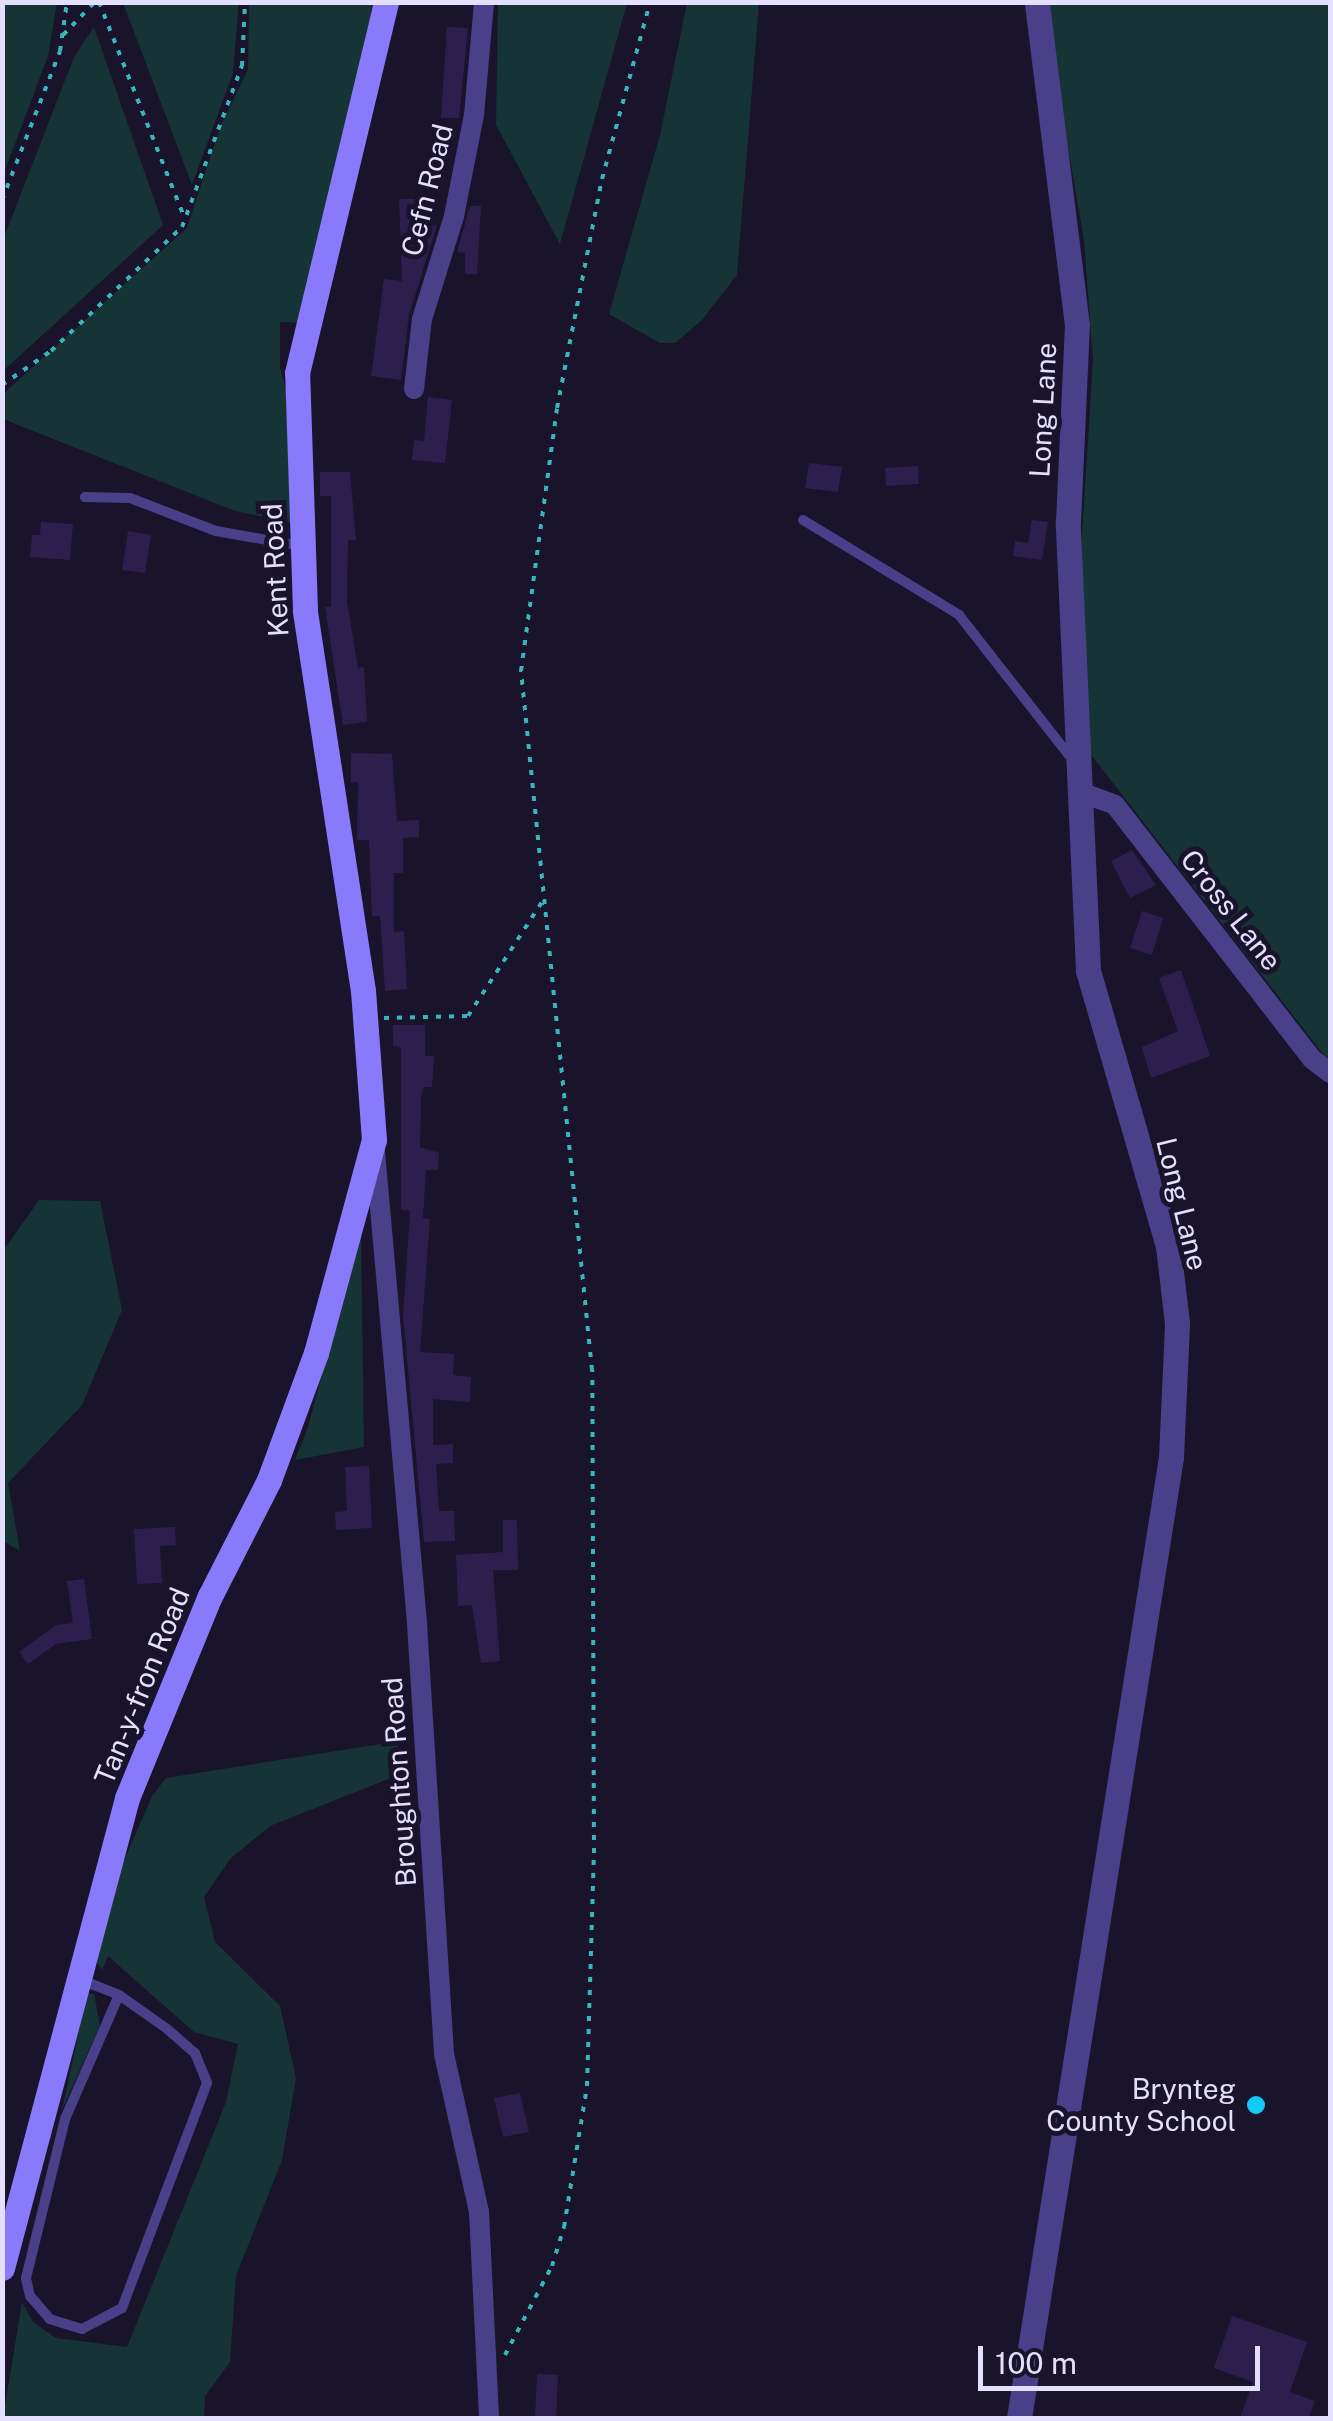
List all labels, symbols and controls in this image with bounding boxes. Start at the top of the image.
street label: Cefn Road [394,120,460,260]
street label: Long Lane [1023,342,1063,478]
street label: Kent Road [255,502,295,638]
street label: Cross Lane [1173,843,1289,977]
street label: Long Lane [1149,1134,1215,1274]
street label: Tan-y-fron Road [87,1583,197,1789]
street label: Broughton Road [375,1676,423,1888]
place label: Brynteg County School [1046,2072,1236,2138]
marker: Brynteg County School [1245,2094,1267,2116]
scale bar [983,2326,1266,2388]
text: 100 m [995,2345,1077,2381]

